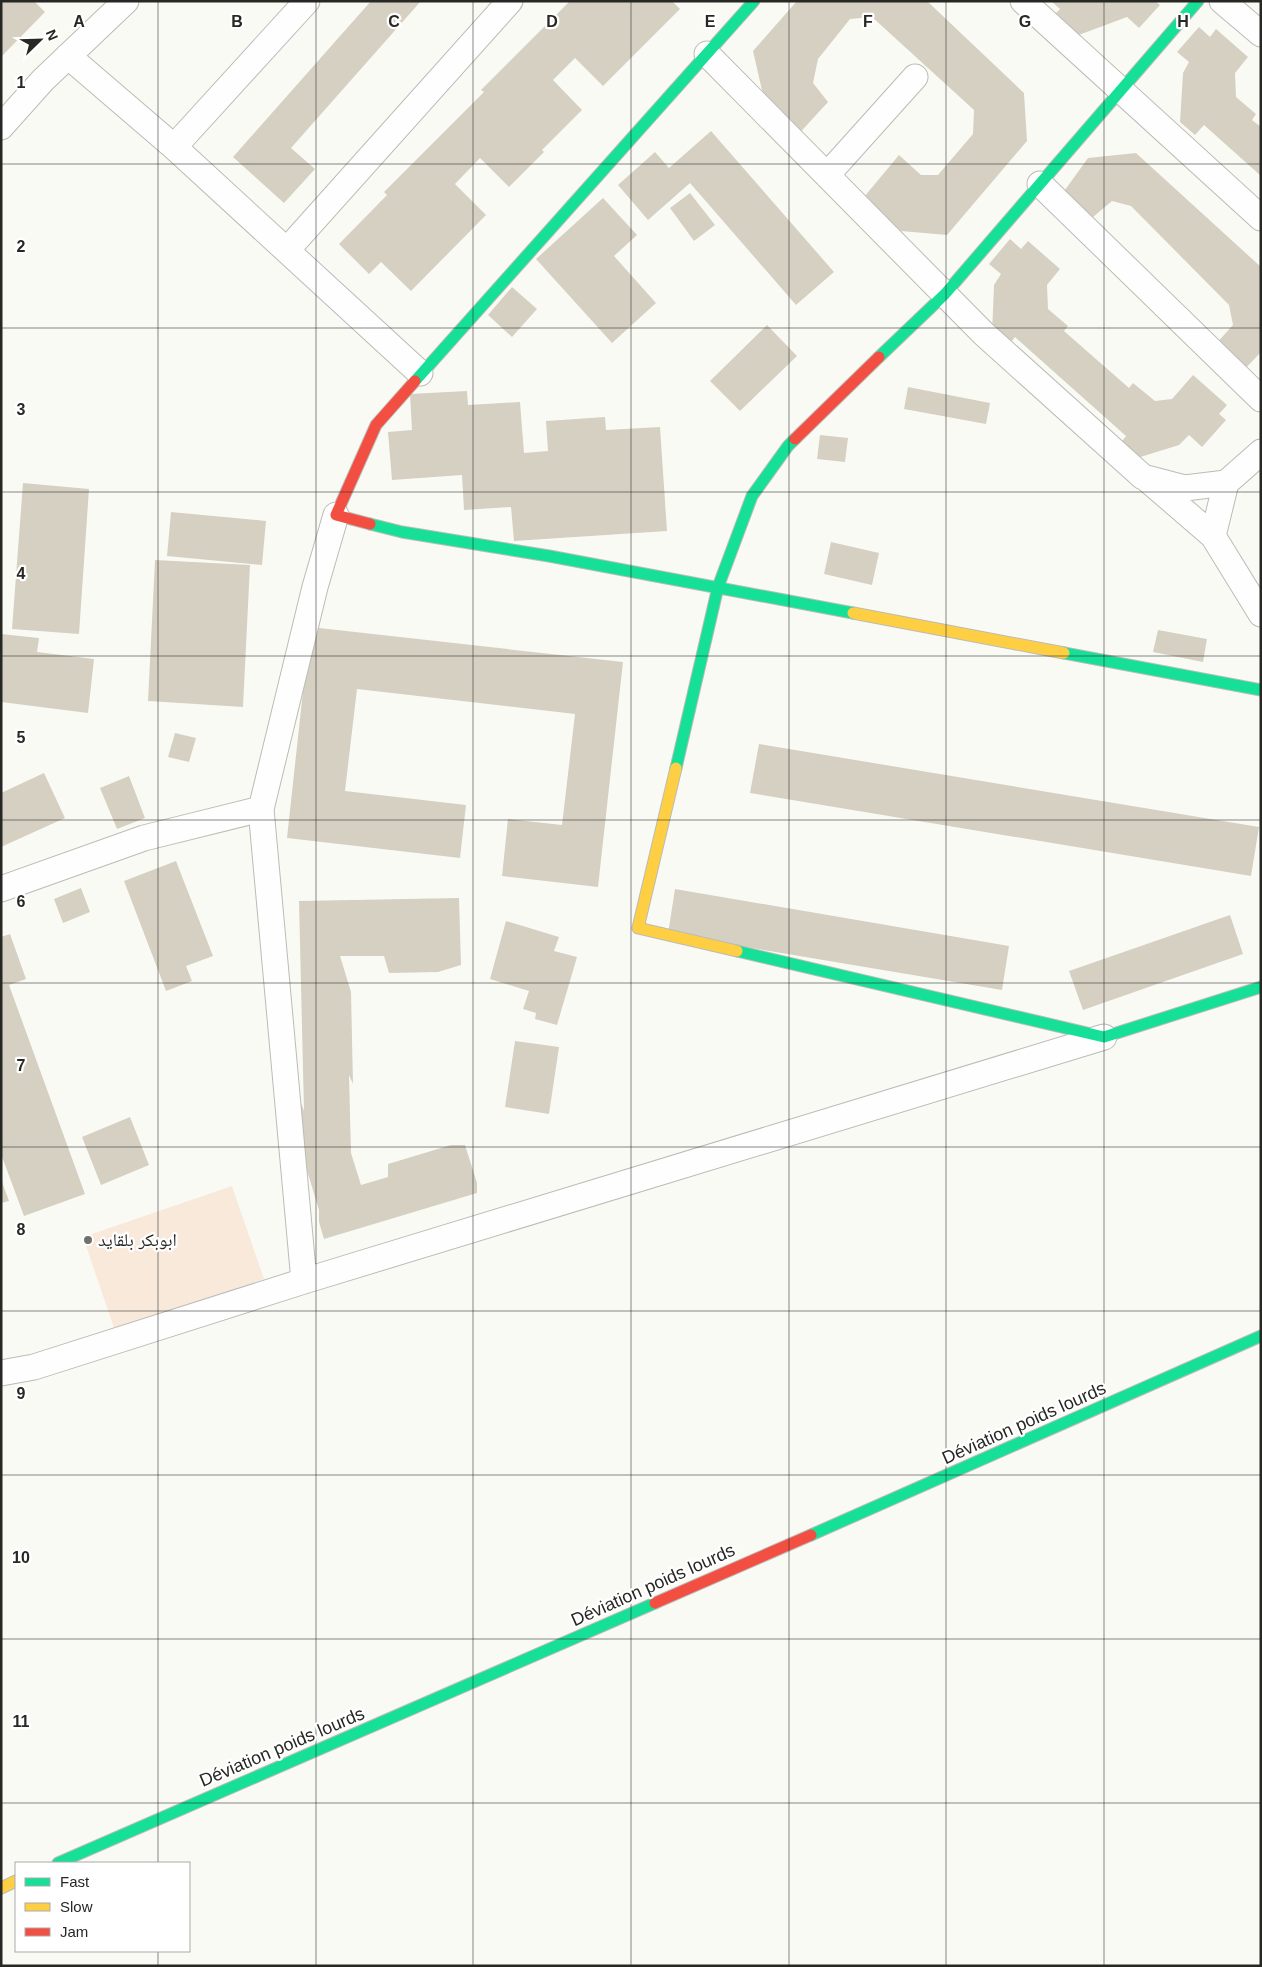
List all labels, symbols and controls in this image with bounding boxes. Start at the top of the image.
text: A [73,13,85,30]
text: B [231,13,243,30]
text: C [388,13,400,30]
text: D [546,13,558,30]
text: E [705,13,716,30]
text: F [863,13,873,30]
text: G [1019,13,1031,30]
text: H [1177,13,1189,30]
north arrow [15,15,65,65]
text: N [43,27,61,43]
text: 1 [17,74,26,91]
text: 2 [17,238,26,255]
text: 3 [17,401,26,418]
text: 4 [17,565,26,582]
text: 5 [17,729,26,746]
text: 6 [17,893,26,910]
text: 7 [17,1057,26,1074]
text: 8 [17,1221,26,1238]
place label: ابوبكر بلقايد [98,1230,177,1251]
marker: ابوبكر بلقايد [82,1234,94,1246]
street label: Déviation poids lourds [939,1378,1109,1468]
text: 9 [17,1385,26,1402]
street label: Déviation poids lourds [568,1540,738,1630]
text: 10 [12,1549,30,1566]
street label: Déviation poids lourds [197,1703,367,1791]
text: 11 [13,1713,30,1730]
legend [15,1862,190,1952]
text: Fast [60,1873,90,1890]
text: Slow [60,1898,93,1915]
text: Jam [60,1923,88,1940]

